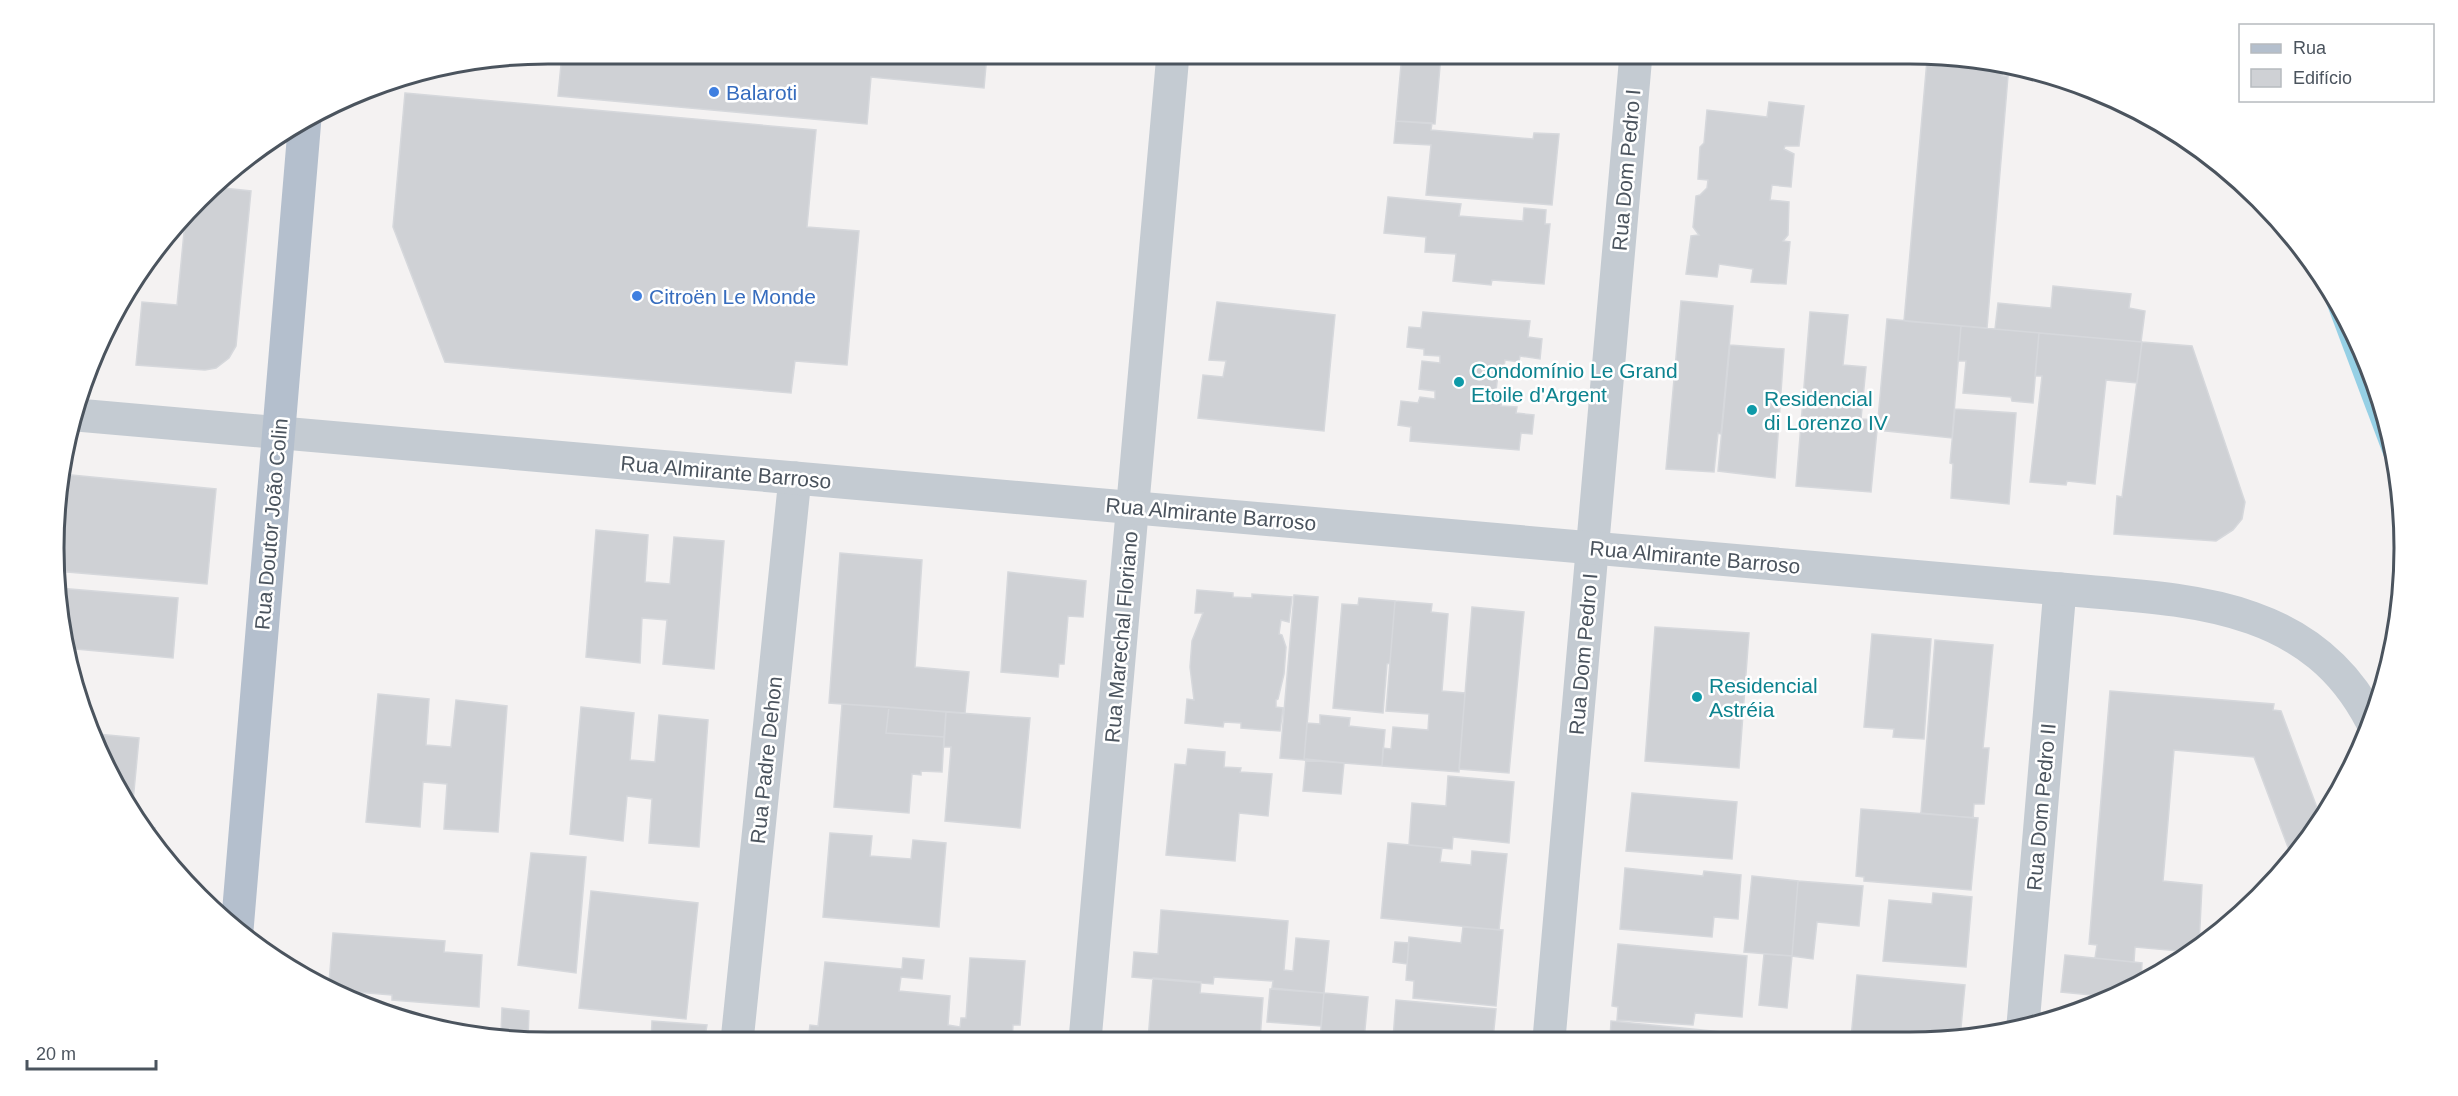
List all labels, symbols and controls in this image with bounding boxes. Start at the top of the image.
legend [2239,24,2434,102]
text: Rua [2293,38,2327,58]
text: Edifício [2293,68,2352,88]
place label: Balaroti [726,81,797,104]
marker: Balaroti [707,85,721,99]
street label: Rua Dom Pedro I [1607,88,1645,252]
place label: Citroën Le Monde [649,285,816,308]
marker: Citroën Le Monde [630,289,644,303]
place label: Condomínio Le Grand Etoile d'Argent [1471,359,1678,406]
marker: Condomínio Le Grand Etoile d'Argent [1452,375,1466,389]
place label: Residencial di Lorenzo IV [1764,387,1888,434]
marker: Residencial di Lorenzo IV [1745,403,1759,417]
street label: Rua Doutor João Colin [250,417,292,631]
street label: Rua Almirante Barroso [620,451,832,493]
street label: Rua Almirante Barroso [1105,493,1317,535]
street label: Rua Marechal Floriano [1100,530,1142,744]
street label: Rua Almirante Barroso [1589,536,1801,578]
street label: Rua Dom Pedro I [1564,572,1602,736]
place label: Residencial Astréia [1709,674,1818,721]
street label: Rua Padre Dehon [746,675,786,845]
marker: Residencial Astréia [1690,690,1704,704]
street label: Rua Dom Pedro II [2022,722,2060,892]
scale bar [27,1033,156,1071]
text: 20 m [36,1044,76,1064]

